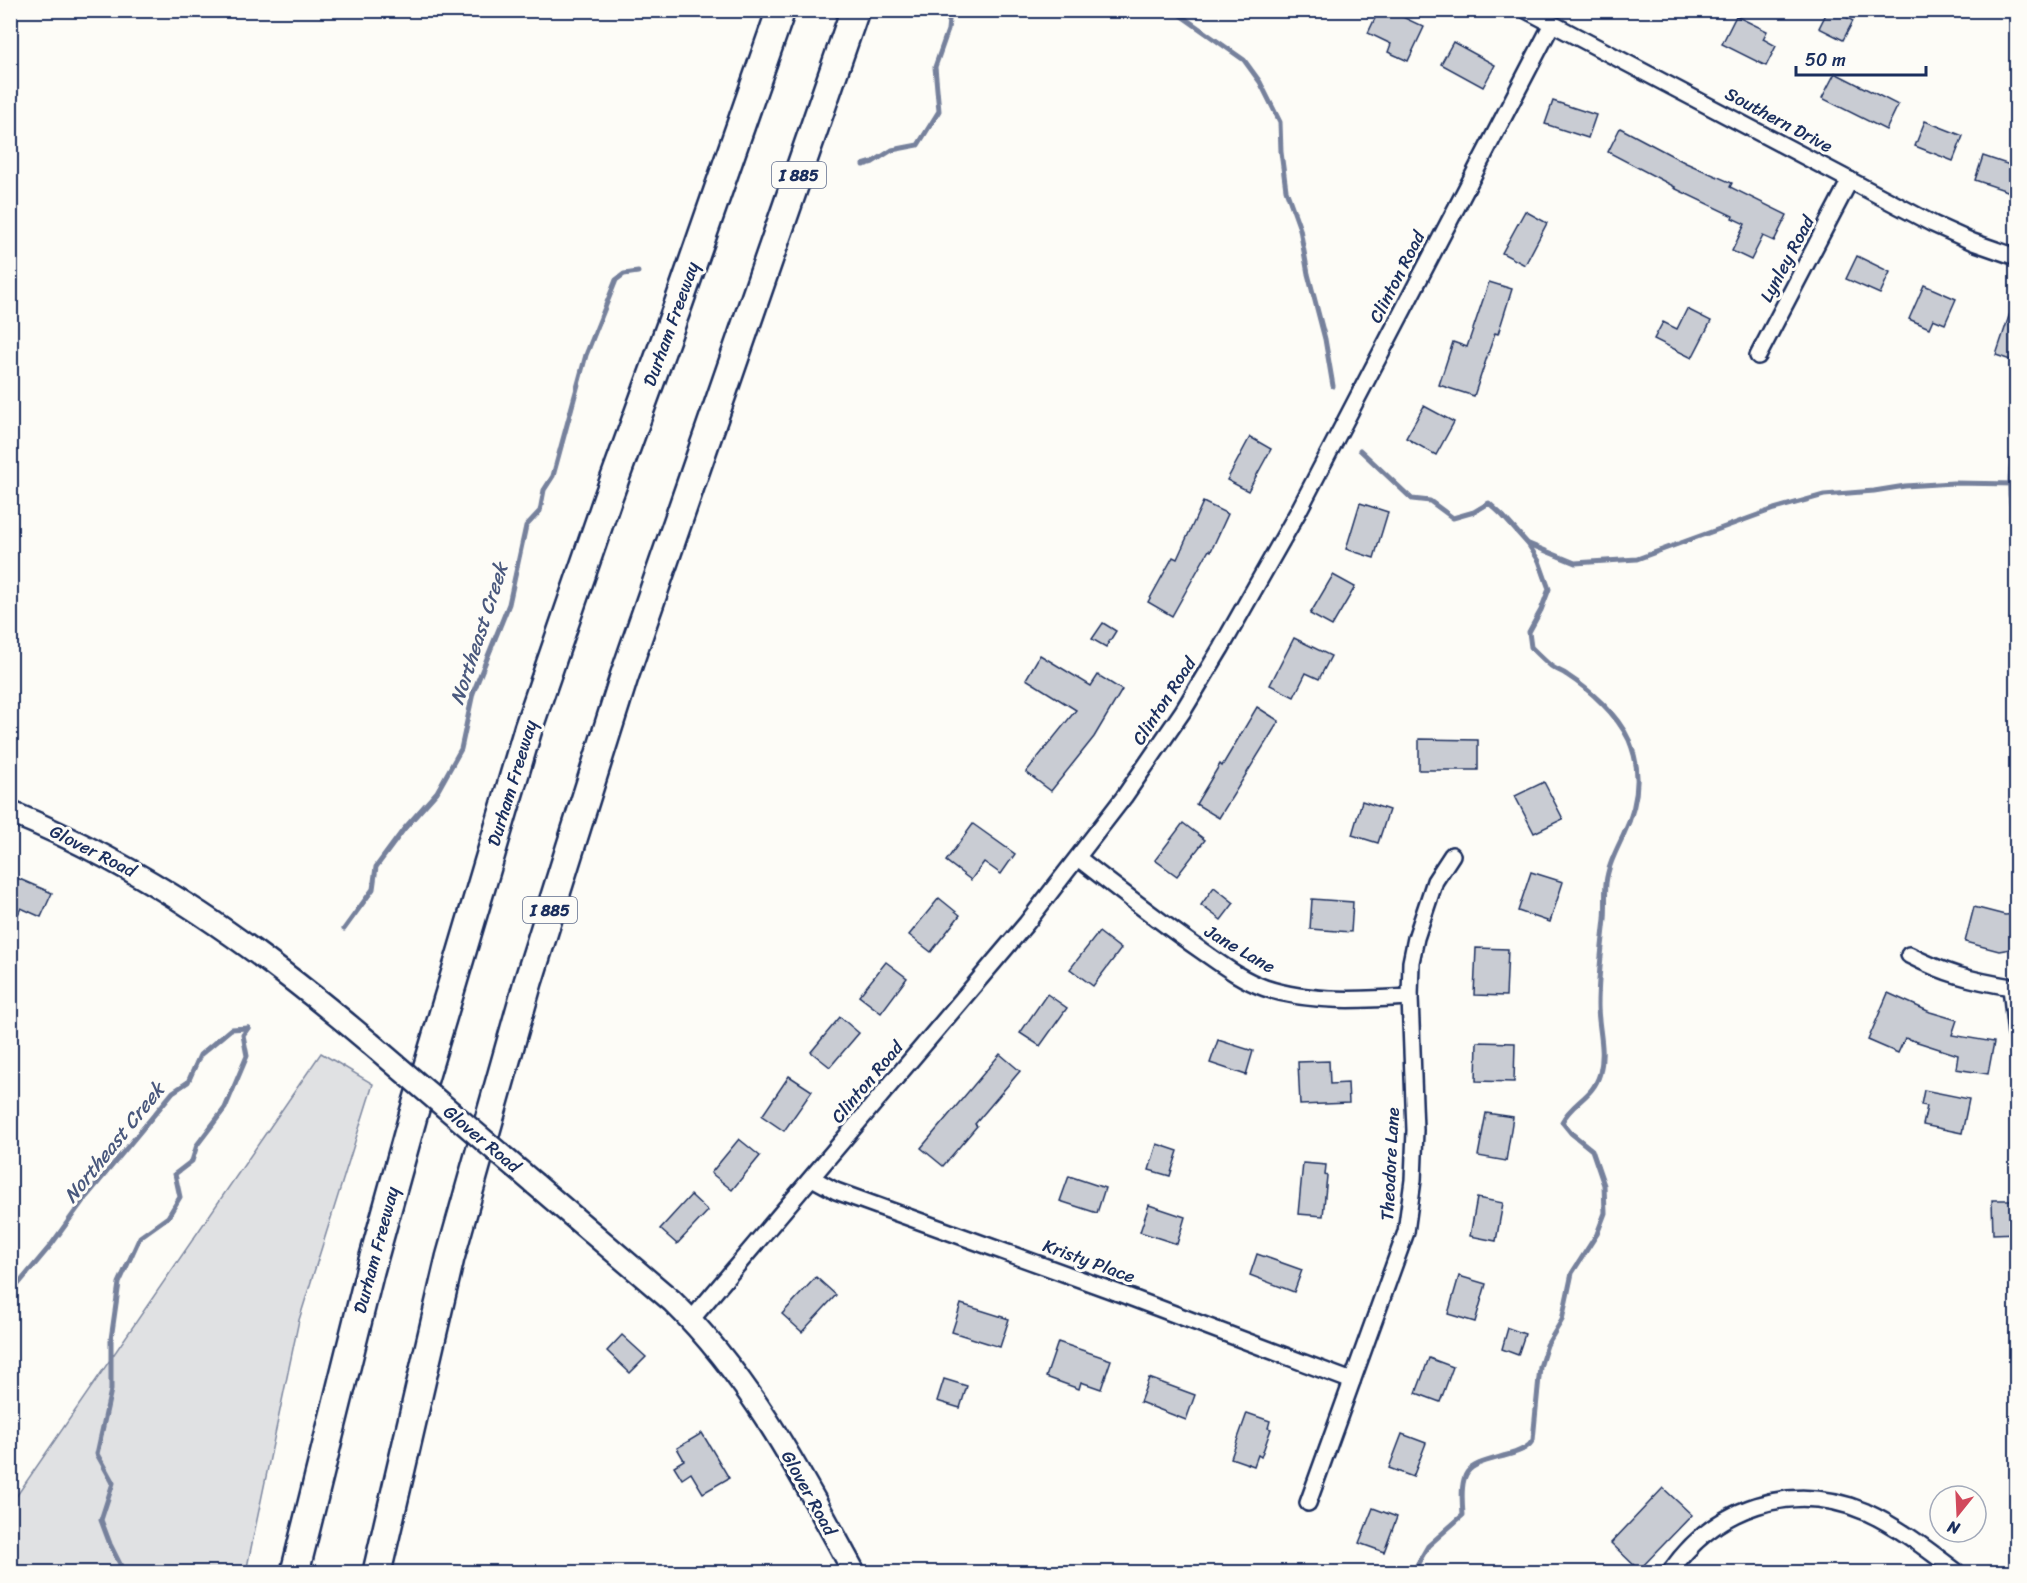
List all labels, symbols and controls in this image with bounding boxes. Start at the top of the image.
scale bar [1796,39,1926,77]
text: 50 m [1805,44,1846,76]
street label: Southern Drive [1719,78,1839,162]
road number: I 885 [772,162,826,188]
street label: Lynley Road [1751,208,1824,308]
street label: Clinton Road [1360,224,1435,329]
street label: Durham Freeway [634,256,709,391]
water label: Northeast Creek [440,557,519,709]
street label: Clinton Road [1123,649,1206,752]
street label: Durham Freeway [478,715,547,850]
street label: Glover Road [44,816,143,887]
road number: I 885 [523,897,577,923]
street label: Jane Lane [1198,915,1282,982]
street label: Clinton Road [823,1032,912,1131]
water label: Northeast Creek [54,1073,175,1211]
street label: Glover Road [436,1097,529,1182]
street label: Theodore Lane [1371,1106,1409,1221]
street label: Durham Freeway [344,1182,409,1317]
street label: Kristy Place [1038,1230,1140,1292]
street label: Glover Road [772,1444,846,1543]
north arrow [1928,1484,1988,1544]
text: N [1943,1512,1964,1544]

